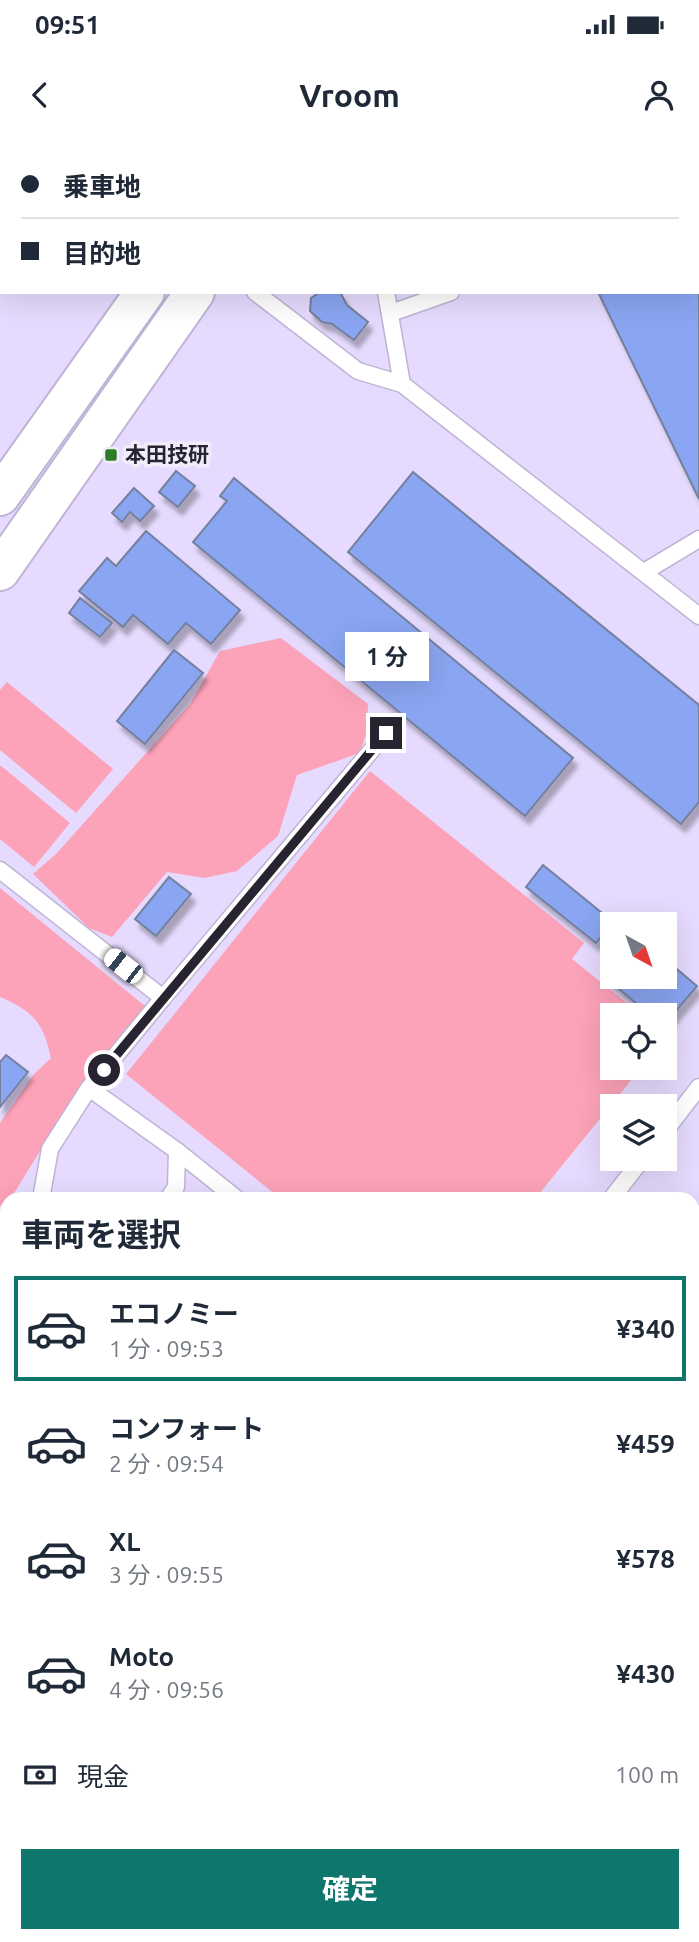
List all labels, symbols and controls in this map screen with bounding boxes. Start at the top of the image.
text: 09:51 [35,10,100,39]
icon: back [21,76,59,114]
icon: person [640,76,678,114]
text: Vroom [299,77,400,113]
text: 乗車地 [63,172,141,201]
text: 目的地 [63,239,141,268]
place label: 本田技研 [125,442,209,466]
marker: 本田技研 [103,447,119,463]
callout: 1 分 [344,631,428,680]
text: 1 分 [366,644,408,669]
route end [370,717,402,749]
north arrow [600,912,677,989]
map controls [600,912,677,1171]
car [100,945,147,987]
button: locate [600,1003,677,1080]
route start [88,1054,120,1086]
button: layers [600,1094,677,1171]
text: 車両を選択 [21,1216,181,1252]
icon: car [25,1297,88,1360]
text: エコノミー [109,1299,239,1328]
text: ¥340 [616,1314,675,1343]
text: 1 分 · 09:53 [109,1336,224,1361]
icon: car [25,1412,88,1475]
text: コンフォート [109,1414,264,1443]
text: ¥459 [616,1429,675,1458]
text: 2 分 · 09:54 [109,1451,224,1476]
icon: car [25,1527,88,1590]
text: XL [109,1527,140,1556]
text: ¥578 [616,1544,675,1573]
text: 3 分 · 09:55 [109,1562,224,1587]
icon: car [25,1642,88,1705]
text: Moto [109,1642,174,1671]
text: ¥430 [616,1659,675,1688]
text: 4 分 · 09:56 [109,1677,224,1702]
icon: cash [21,1756,59,1794]
text: 現金 [77,1762,129,1791]
text: 100 m [615,1762,679,1787]
button: 確定 [21,1849,679,1929]

